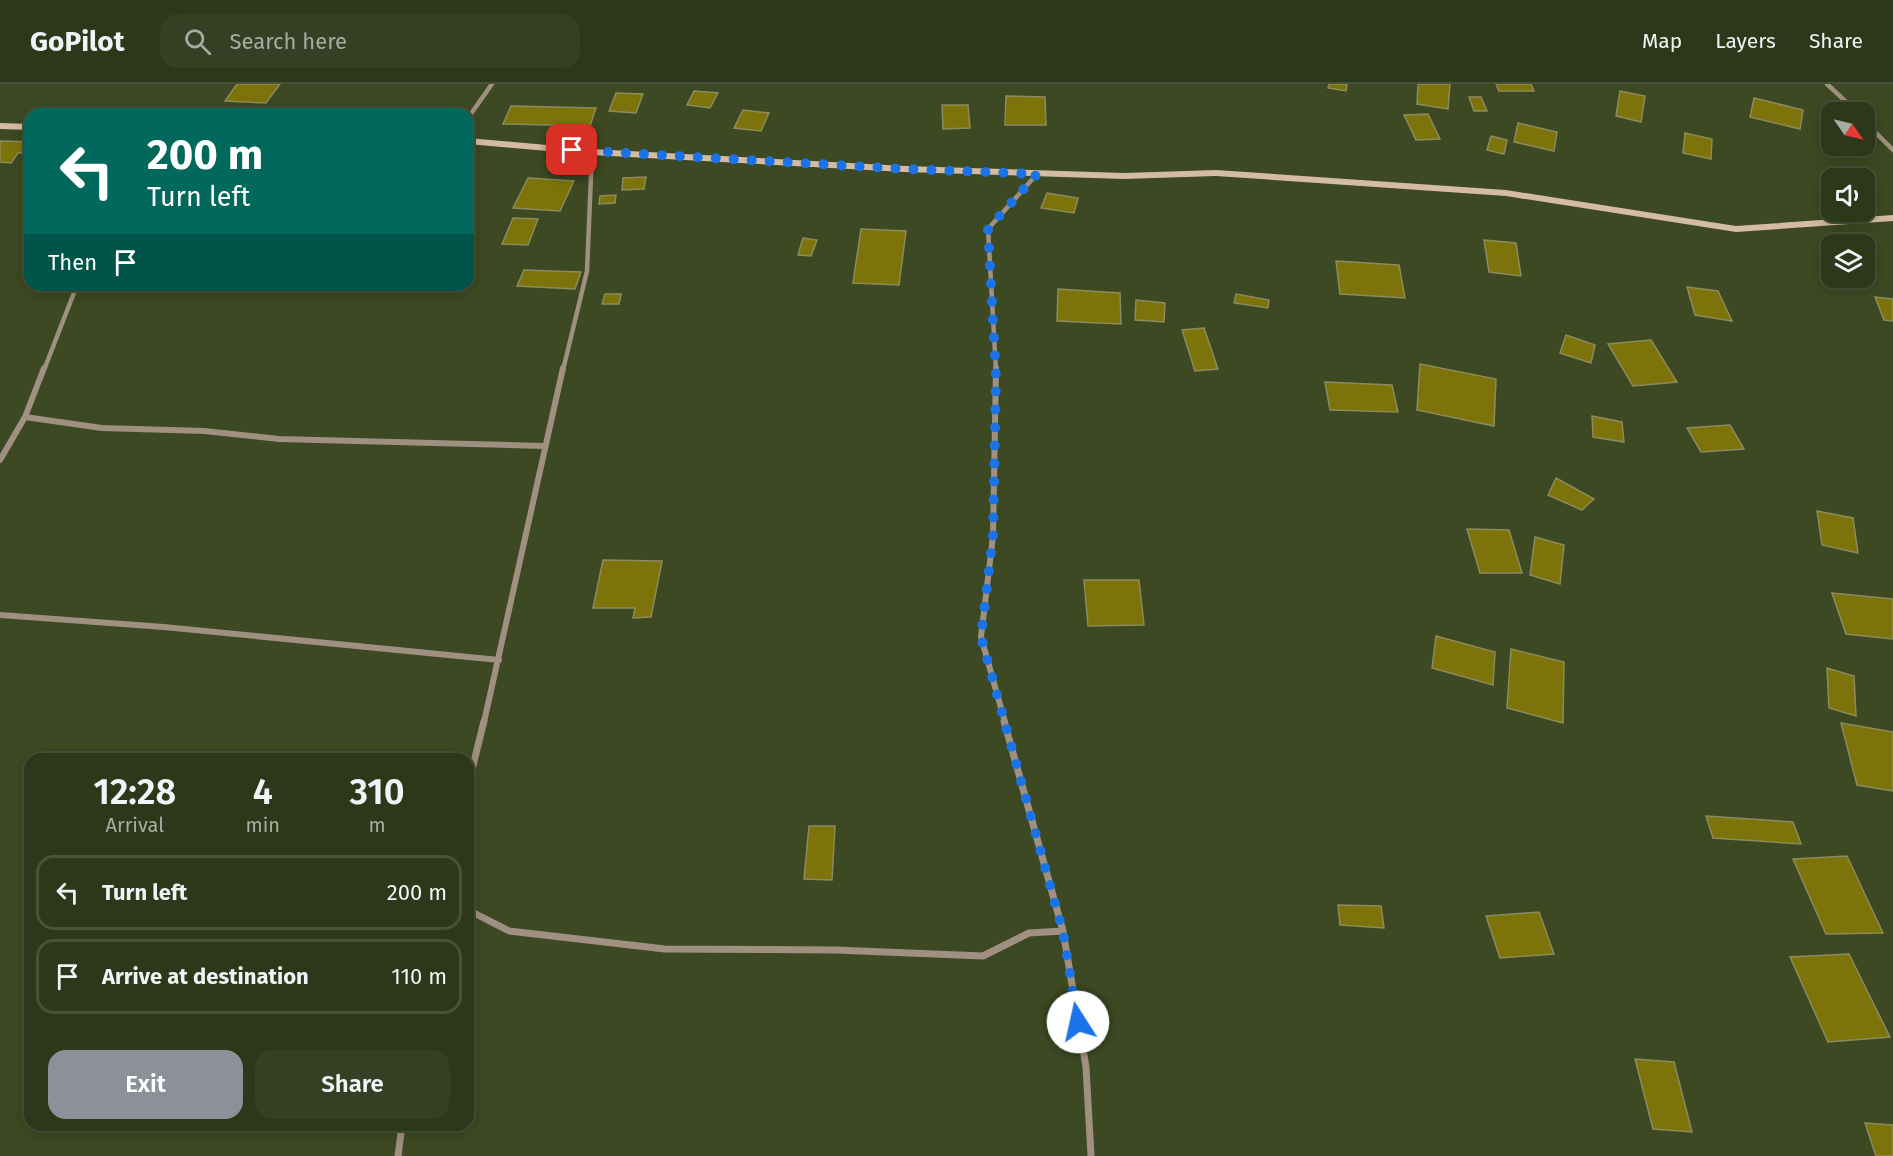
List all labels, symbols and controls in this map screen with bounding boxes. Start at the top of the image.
search box [160,14,580,68]
text: GoPilot [30,25,124,58]
icon: search [181,25,214,58]
text: Search here [229,28,347,55]
text: Map [1642,28,1682,54]
text: Layers [1715,28,1776,54]
text: Share [1809,28,1863,54]
north arrow [1821,102,1875,156]
map controls [1821,102,1875,288]
pin [546,124,597,175]
text: 200 m [147,130,263,180]
icon: left [48,132,126,210]
icon: arrive [555,133,588,166]
button: sound [1821,168,1875,222]
text: Turn left [147,181,250,213]
button: layers [1821,234,1875,288]
icon: arrive [109,246,142,279]
text: Then [48,249,97,276]
text: 12:28 [93,770,176,814]
text: 4 [253,770,273,814]
text: 310 [350,770,404,814]
text: Arrival [105,813,164,837]
text: min [246,813,280,837]
text: m [368,813,386,837]
icon: left [51,876,84,909]
text: Turn left [102,879,187,906]
text: 200 m [387,879,447,906]
icon: arrive [51,960,84,993]
text: Arrive at destination [102,963,309,990]
text: 110 m [391,963,447,990]
position arrow [1046,990,1110,1054]
button: Exit [48,1050,243,1119]
button: Share [255,1050,450,1119]

